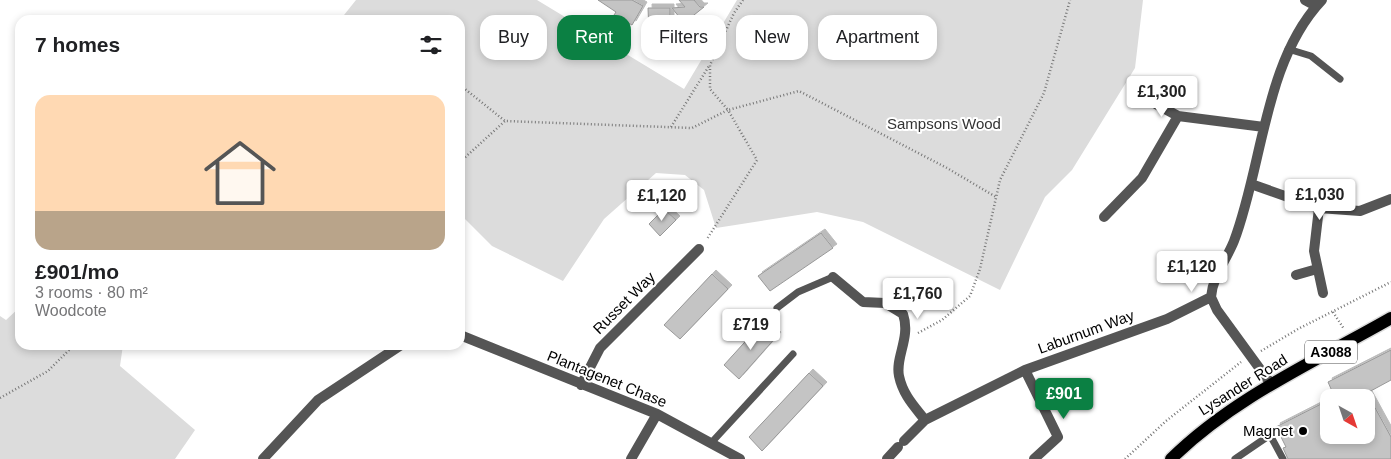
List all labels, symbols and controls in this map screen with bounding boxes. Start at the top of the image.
chip: Buy [480,15,547,60]
chip: Rent [557,15,631,60]
chip: Filters [641,15,726,60]
chip: New [736,15,808,60]
chip: Apartment [818,15,937,60]
icon: filters [417,31,445,59]
text: 7 homes [35,33,120,56]
pin: £1,300 [1121,76,1203,118]
text: £1,300 [1138,83,1186,100]
park label: Sampsons Wood [887,115,1001,132]
icon: home [195,128,285,218]
pin: £1,030 [1279,178,1361,221]
pin: £1,120 [621,180,703,222]
text: £1,030 [1296,186,1344,203]
text: £1,120 [638,187,686,204]
pin: £1,120 [1151,250,1233,293]
text: £1,120 [1168,258,1216,275]
text: £901/mo [35,260,119,283]
street label: Russet Way [589,268,658,337]
pin: £1,760 [877,278,959,320]
text: 3 rooms · 80 m² [35,284,148,301]
text: £1,760 [894,285,942,302]
text: Woodcote [35,302,107,319]
street label: Laburnum Way [1035,306,1137,357]
pin: £719 [721,308,781,351]
text: £719 [733,316,769,333]
road number: A3088 [1305,341,1357,364]
street label: Plantagenet Chase [545,347,670,410]
street label: Lysander Road [1195,351,1290,419]
pin: £901 [1034,378,1094,420]
text: £901 [1046,385,1082,402]
north arrow [1320,389,1375,444]
map controls [1320,389,1375,444]
place label: Magnet [1243,422,1294,439]
marker: Magnet [1297,425,1309,437]

